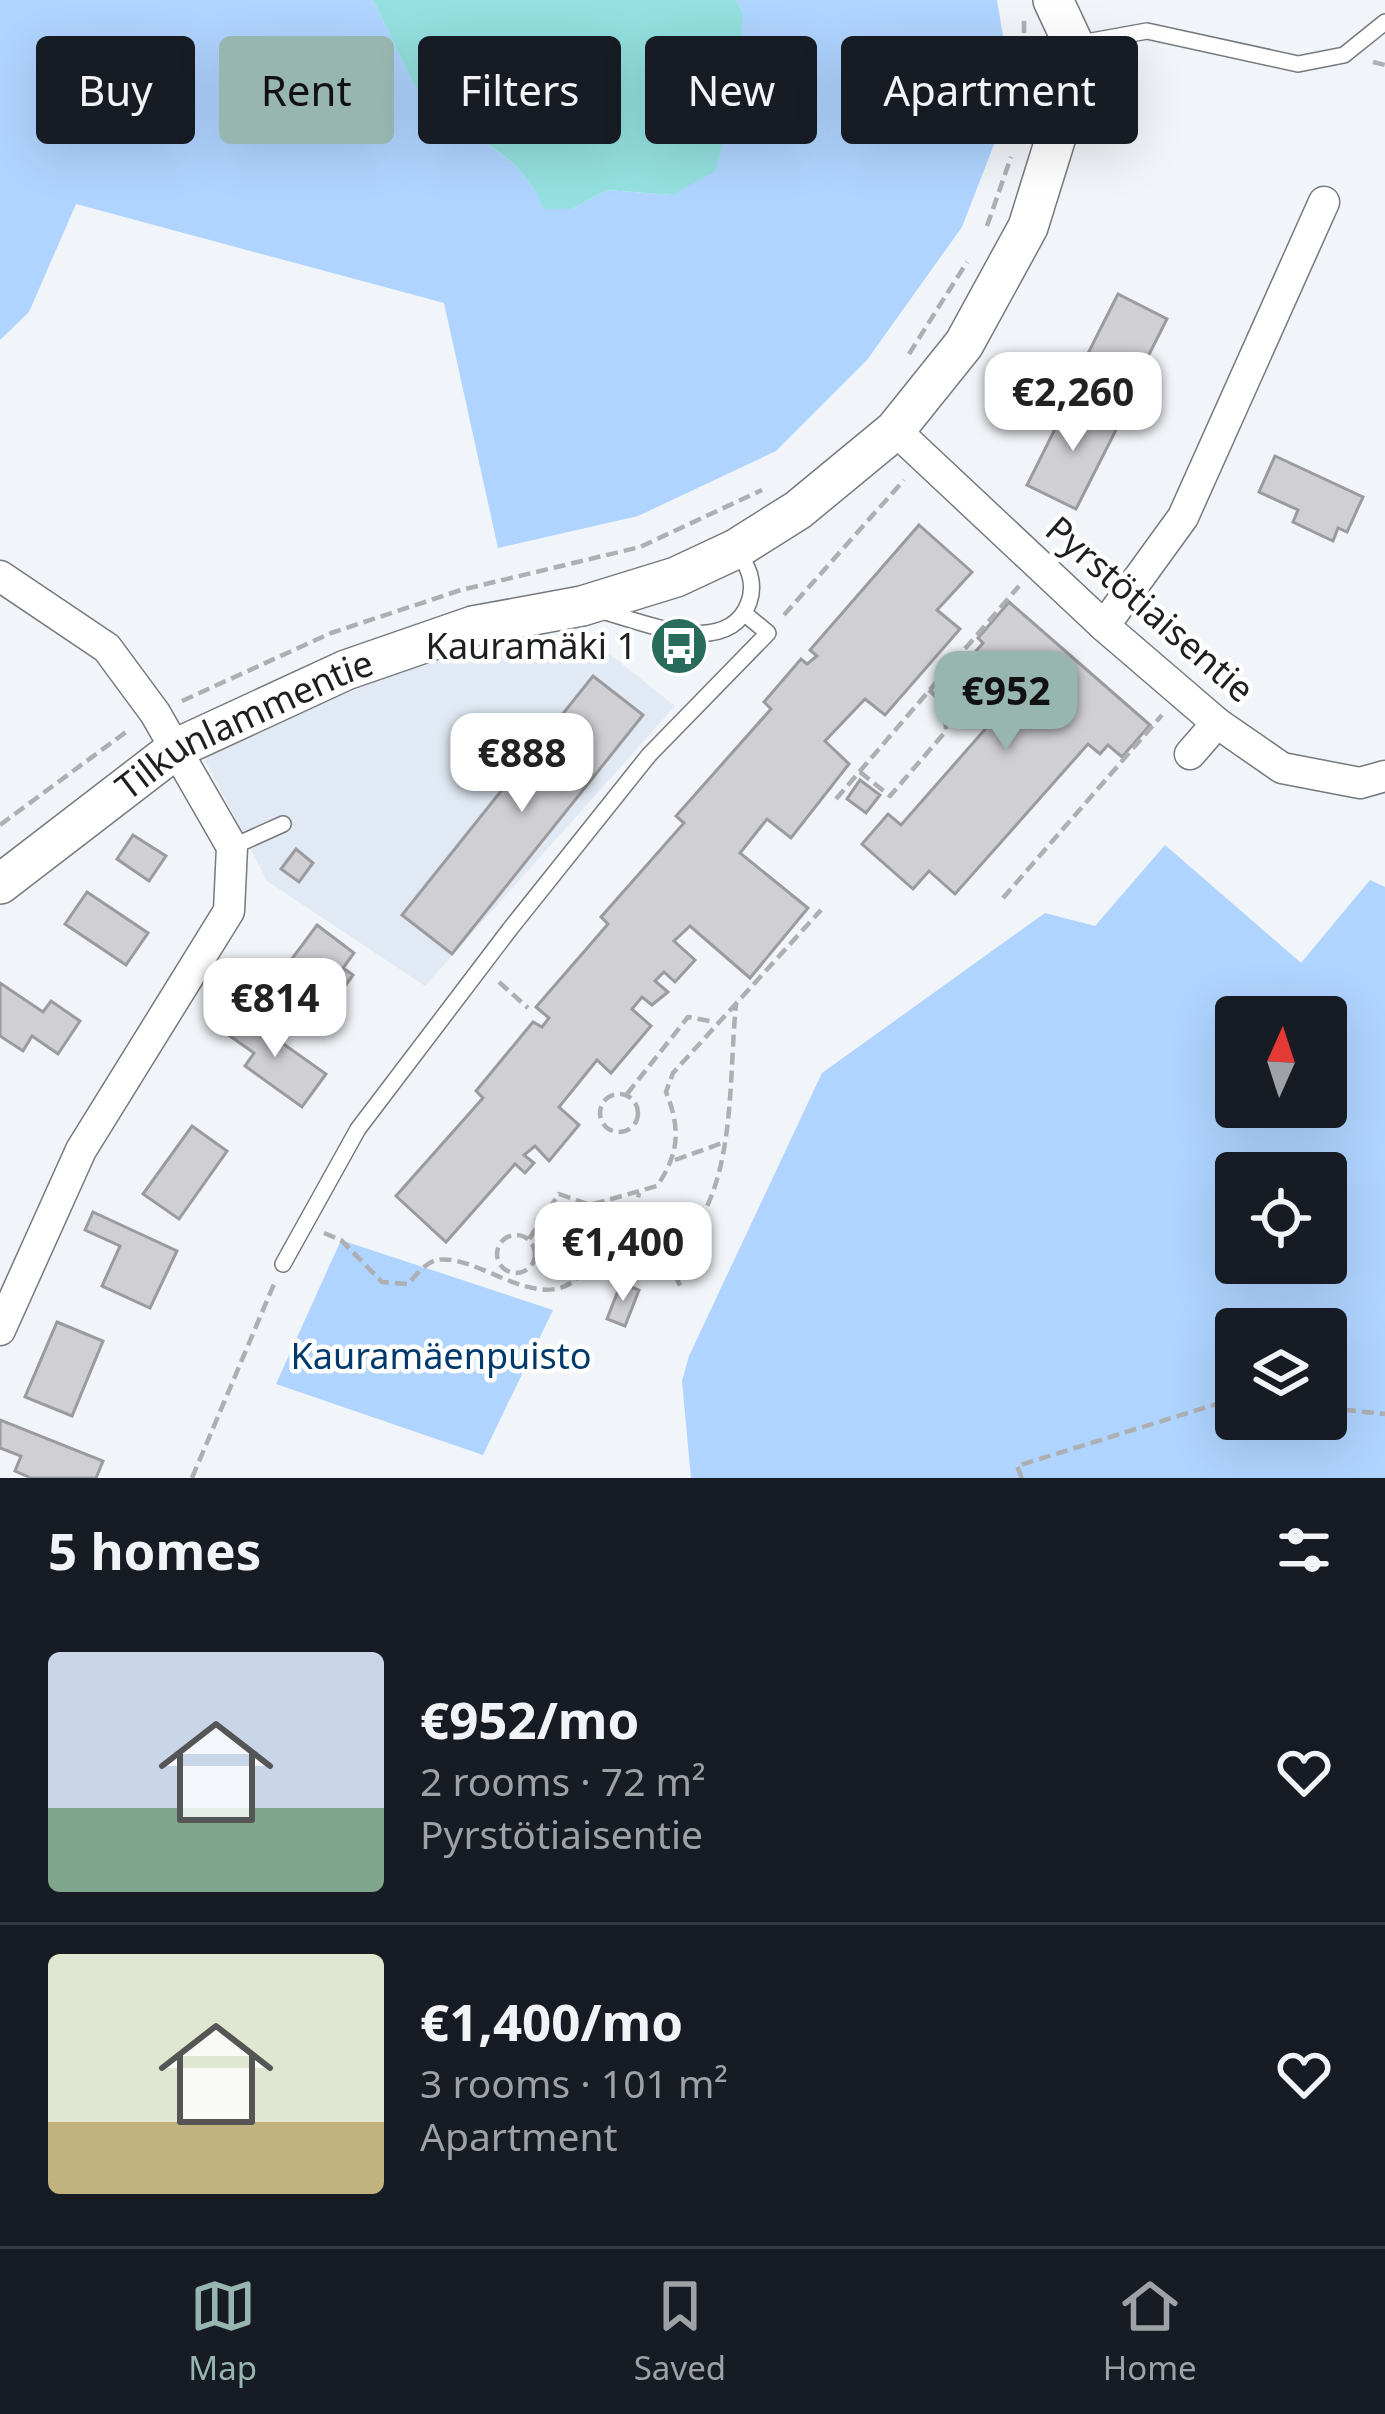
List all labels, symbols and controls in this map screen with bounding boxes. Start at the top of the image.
chip: Buy [36,36,195,144]
chip: Rent [219,36,394,144]
chip: Filters [418,36,621,144]
chip: New [645,36,817,144]
chip: Apartment [841,36,1138,144]
pin: €2,260 [975,352,1171,454]
text: €2,260 [1012,364,1134,417]
street label: Pyrstötiaisentie [1036,504,1265,713]
bus stop icon: Kauramäki 1 [648,615,710,677]
place label: Kauramäki 1 [426,621,637,670]
street label: Tilkunlammentie [105,638,379,811]
pin: €952 [935,651,1077,753]
text: €952 [961,663,1051,716]
pin: €888 [451,713,593,815]
text: €888 [477,725,567,778]
pin: €814 [204,958,346,1060]
text: €814 [230,970,320,1023]
north arrow [1215,996,1347,1128]
map controls [1215,996,1347,1440]
button: locate [1215,1152,1347,1284]
pin: €1,400 [525,1202,721,1304]
text: €1,400 [562,1214,684,1267]
button: layers [1215,1308,1347,1440]
park label: Kauramäenpuisto [290,1331,592,1380]
text: 5 homes [48,1515,261,1585]
icon: filters [1271,1517,1337,1583]
text: €952/mo [420,1684,639,1754]
icon: home [144,1700,288,1844]
icon: heart [1271,1739,1337,1805]
text: 2 rooms · 72 m² [420,1754,706,1807]
text: Pyrstötiaisentie [420,1807,703,1860]
text: €1,400/mo [420,1986,683,2056]
icon: home [144,2002,288,2146]
icon: heart [1271,2041,1337,2107]
text: 3 rooms · 101 m² [420,2056,728,2109]
text: Apartment [420,2109,618,2162]
tab: Map [188,2273,257,2390]
tab: Saved [634,2273,726,2390]
tab: Home [1103,2273,1197,2390]

